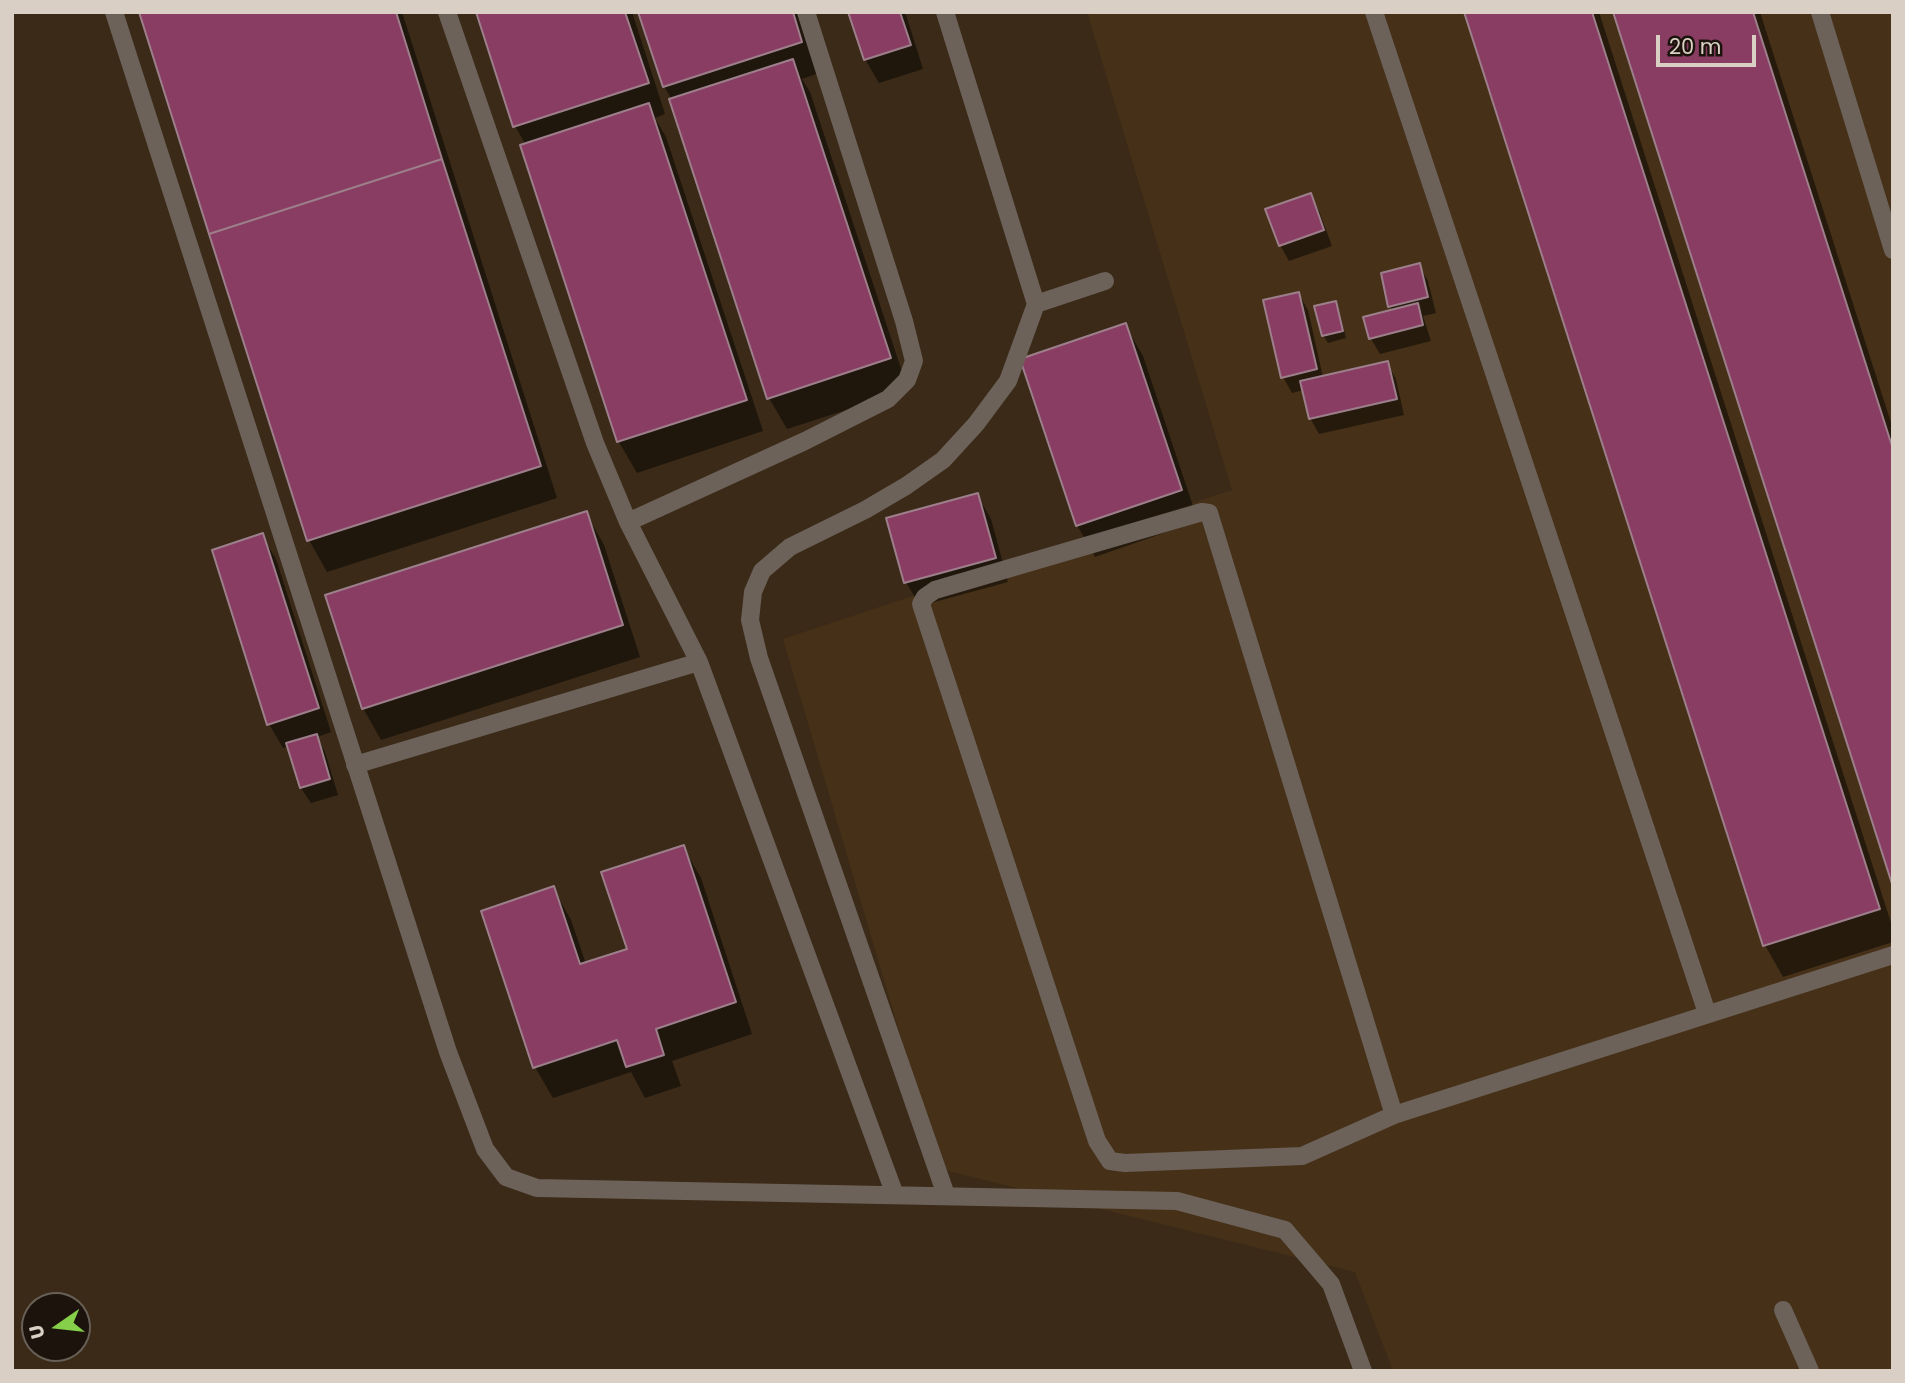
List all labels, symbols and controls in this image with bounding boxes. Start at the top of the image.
scale bar [1660,21,1760,65]
text: 20 m [1669,32,1722,61]
north arrow [21,1292,91,1362]
text: U [22,1322,52,1341]

